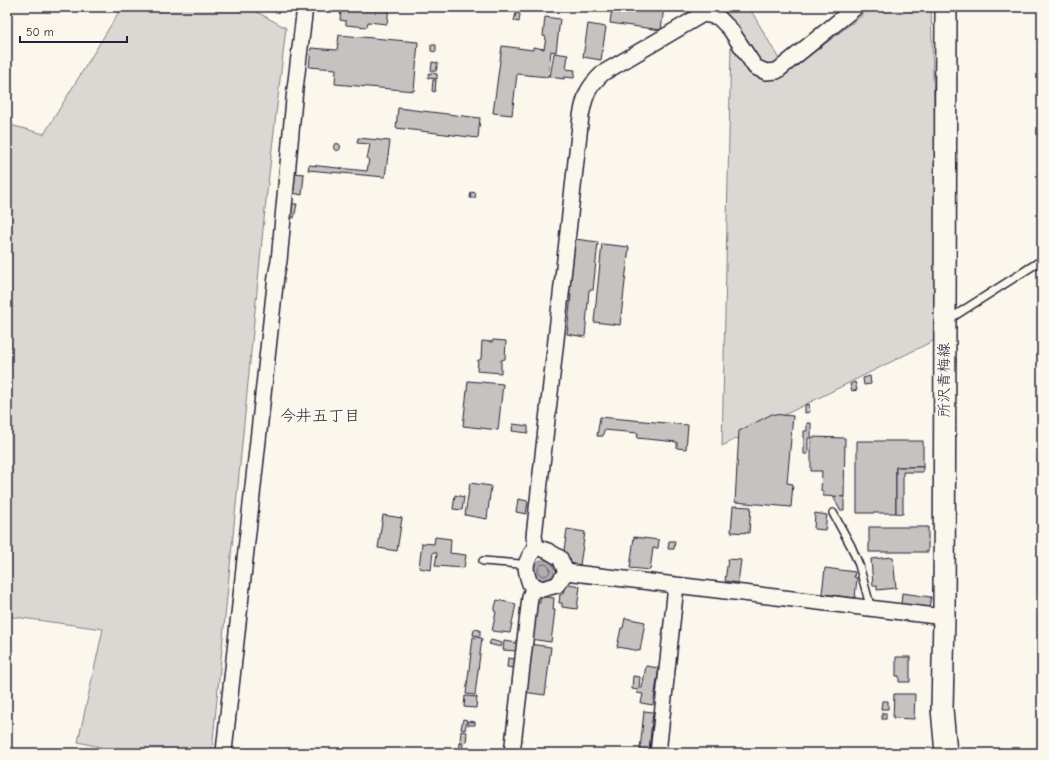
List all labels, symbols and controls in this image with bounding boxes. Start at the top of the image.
scale bar [20,18,127,44]
text: 50 m [26,25,54,39]
street label: 所沢青梅線 [935,342,953,418]
district label: 今井五丁目 [280,407,360,425]

